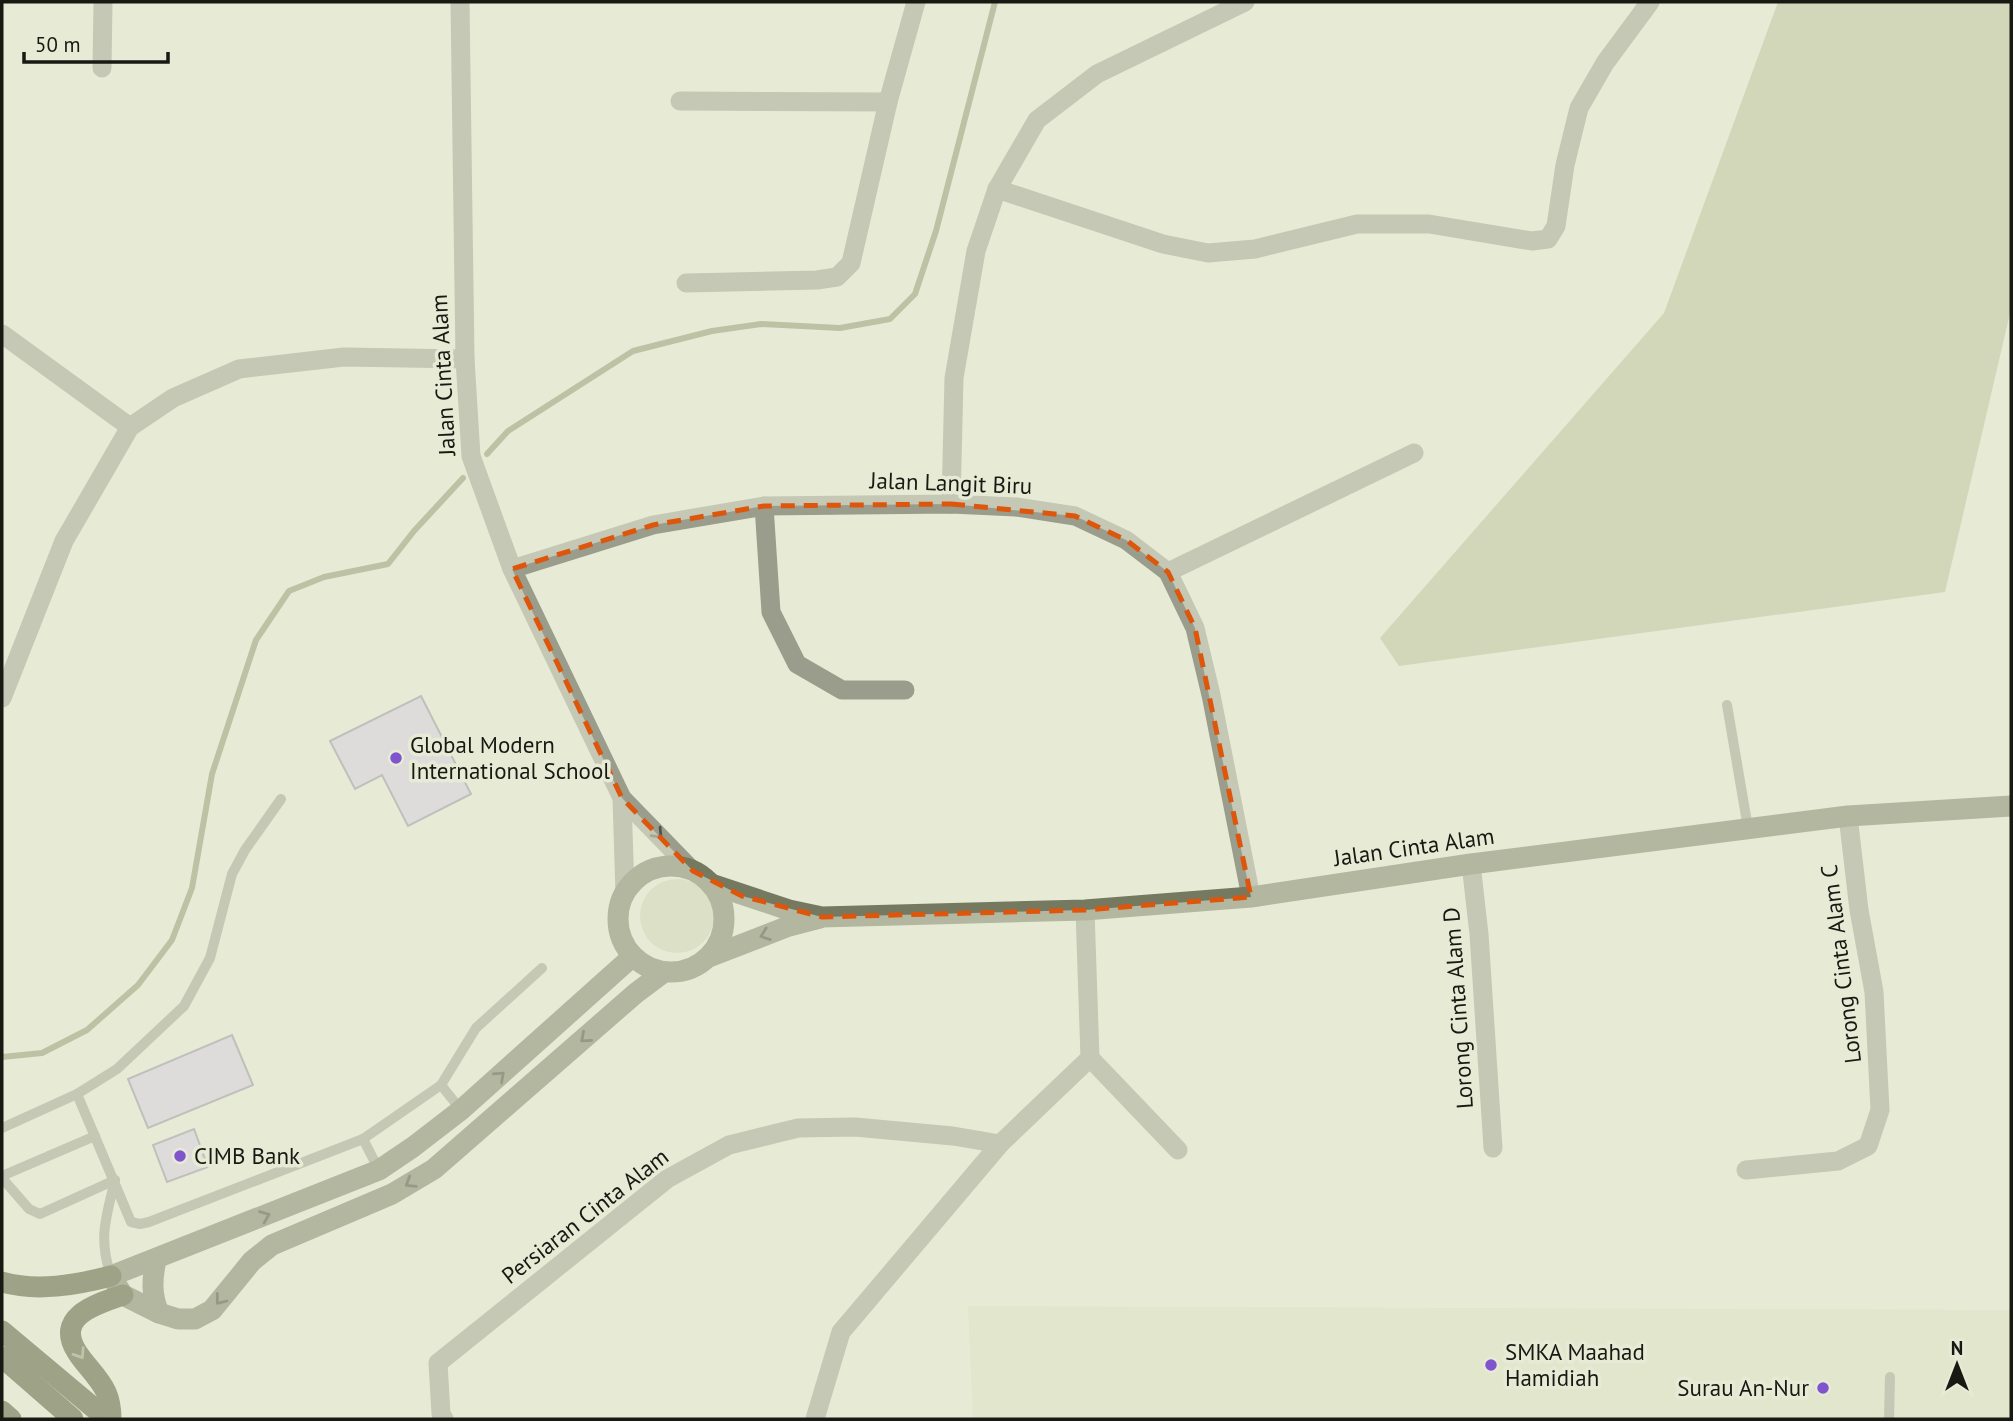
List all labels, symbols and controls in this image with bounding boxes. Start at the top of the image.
scale bar [24,21,168,65]
text: 50 m [35,31,81,58]
street label: Jalan Cinta Alam [424,294,461,458]
street label: Jalan Langit Biru [868,465,1033,500]
place label: Global Modern International School [410,730,610,785]
marker: Global Modern International School [388,750,404,766]
street label: Jalan Cinta Alam [1331,821,1496,872]
one-way arrow [650,826,662,839]
street label: Lorong Cinta Alam C [1814,863,1867,1065]
street label: Lorong Cinta Alam D [1436,906,1479,1110]
one-way arrow [759,927,771,941]
one-way arrow [580,1030,593,1042]
one-way arrow [492,1071,505,1084]
place label: CIMB Bank [194,1141,300,1170]
street label: Persiaran Cinta Alam [496,1142,674,1290]
marker: CIMB Bank [172,1148,188,1164]
one-way arrow [405,1175,418,1188]
one-way arrow [258,1211,270,1225]
one-way arrow [216,1291,228,1304]
north arrow [1922,1330,1992,1400]
text: N [1951,1336,1963,1360]
place label: SMKA Maahad Hamidiah [1505,1337,1645,1392]
one-way arrow [71,1346,84,1359]
marker: SMKA Maahad Hamidiah [1483,1357,1499,1373]
place label: Surau An-Nur [1677,1373,1809,1402]
marker: Surau An-Nur [1815,1380,1831,1396]

